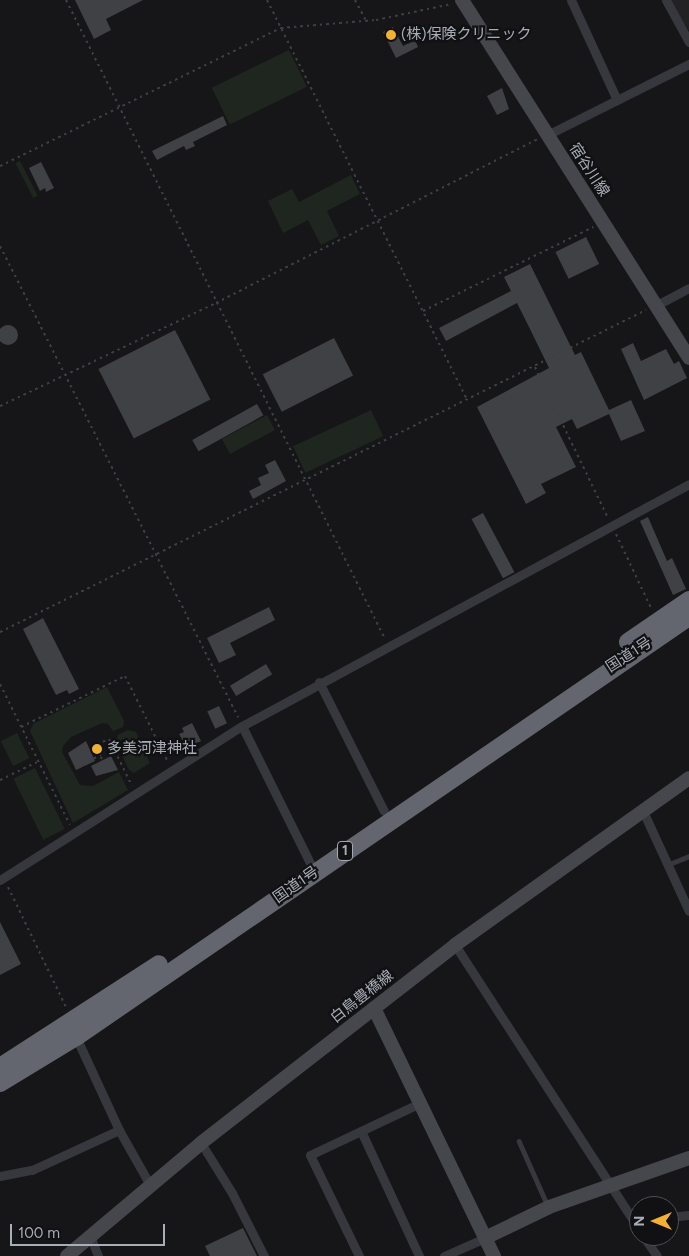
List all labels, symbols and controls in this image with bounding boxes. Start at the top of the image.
place label: (株)保険クリニック [401,26,532,44]
marker: (株)保険クリニック [385,29,397,41]
street label: 宿谷川線 [565,140,613,200]
street label: 国道1号 [603,634,655,676]
place label: 多美河津神社 [107,740,197,758]
marker: 多美河津神社 [91,743,103,755]
road number: 1 [336,839,354,862]
street label: 国道1号 [270,863,322,907]
street label: 白鳥豊橋線 [327,967,397,1027]
north arrow [629,1196,679,1246]
scale bar [12,1214,168,1246]
text: N [631,1216,648,1226]
text: 100 m [18,1224,60,1242]

